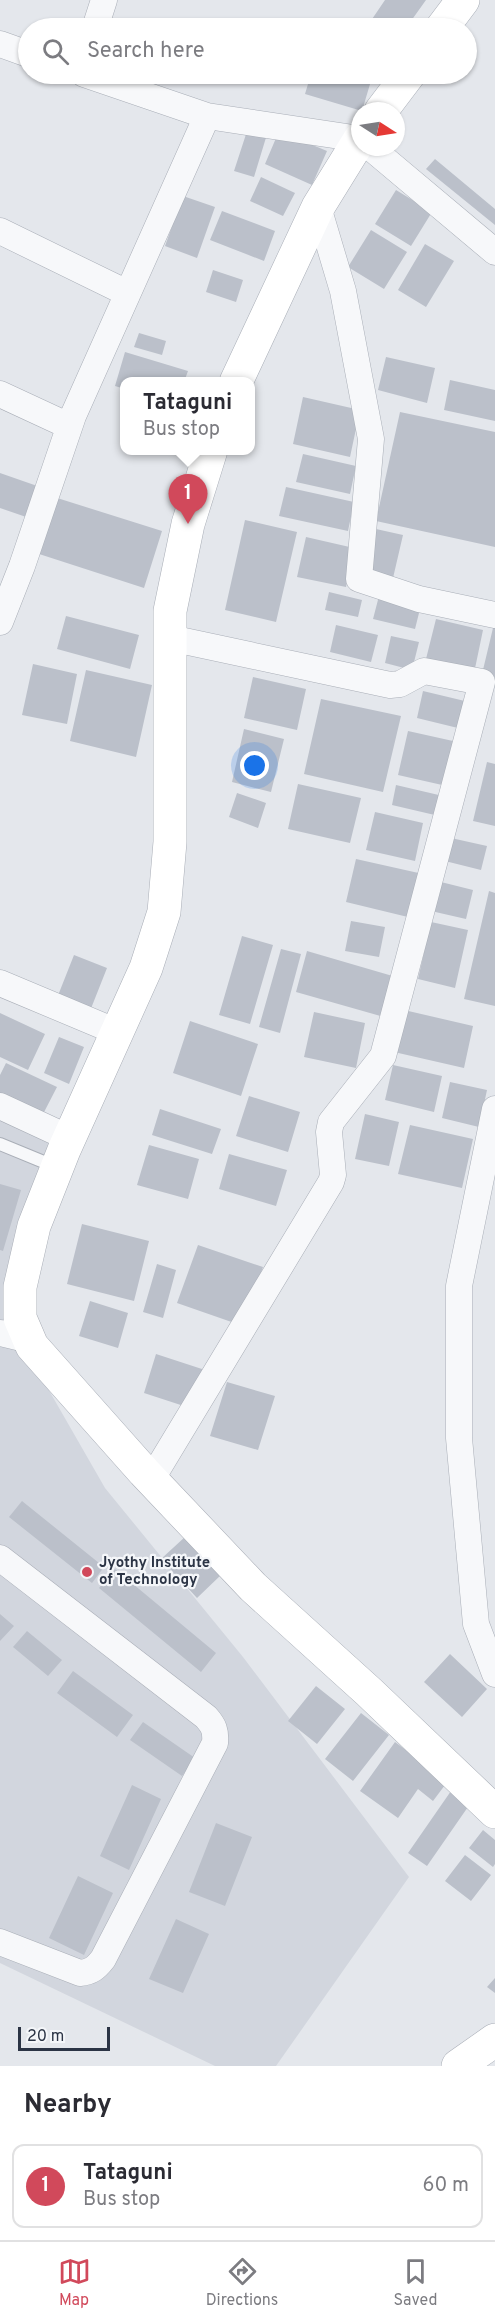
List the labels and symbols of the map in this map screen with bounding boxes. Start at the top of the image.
north arrow [351,102,405,156]
pin: 1 [168,474,207,524]
your location [240,751,269,780]
place label: Jyothy Institute of Technology [99,1554,210,1590]
marker: Jyothy Institute of Technology [80,1565,94,1579]
scale bar [18,2024,110,2052]

